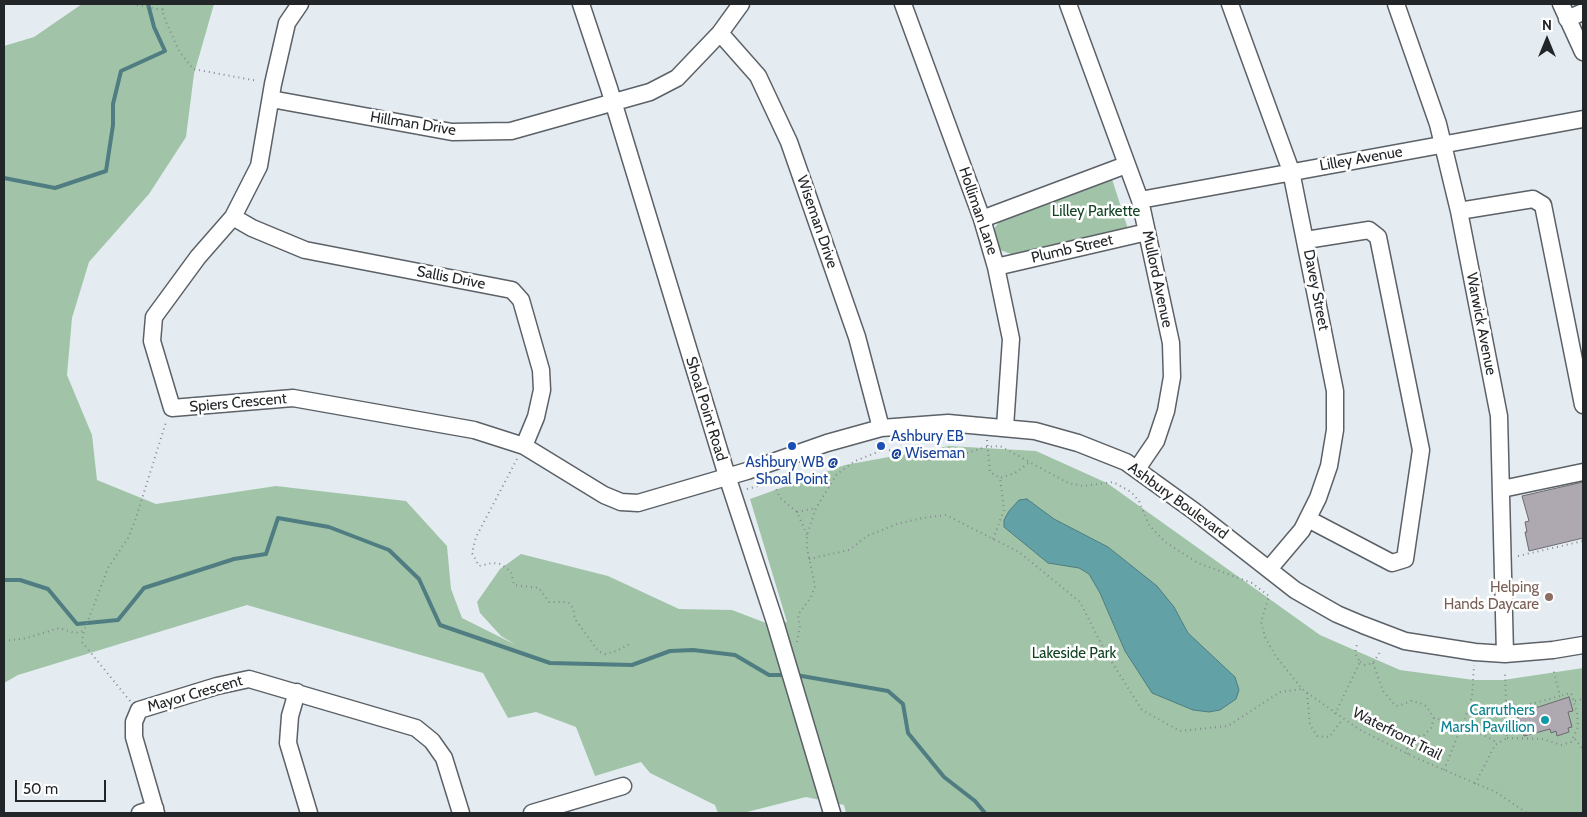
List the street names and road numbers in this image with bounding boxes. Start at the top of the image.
street label: Hillman Drive [369,108,457,140]
street label: Lilley Avenue [1318,143,1404,175]
street label: Holliman Lane [955,165,1001,257]
street label: Wiseman Drive [793,173,841,271]
street label: Mullord Avenue [1138,229,1176,329]
street label: Plumb Street [1029,231,1115,267]
street label: Davey Street [1299,248,1333,332]
street label: Sallis Drive [415,263,487,293]
street label: Warwick Avenue [1462,271,1500,377]
street label: Shoal Point Road [682,355,730,463]
street label: Spiers Crescent [189,390,287,416]
street label: Ashbury Boulevard [1125,459,1231,543]
street label: Mayor Crescent [145,672,245,716]
street label: Waterfront Trail [1349,704,1445,764]

